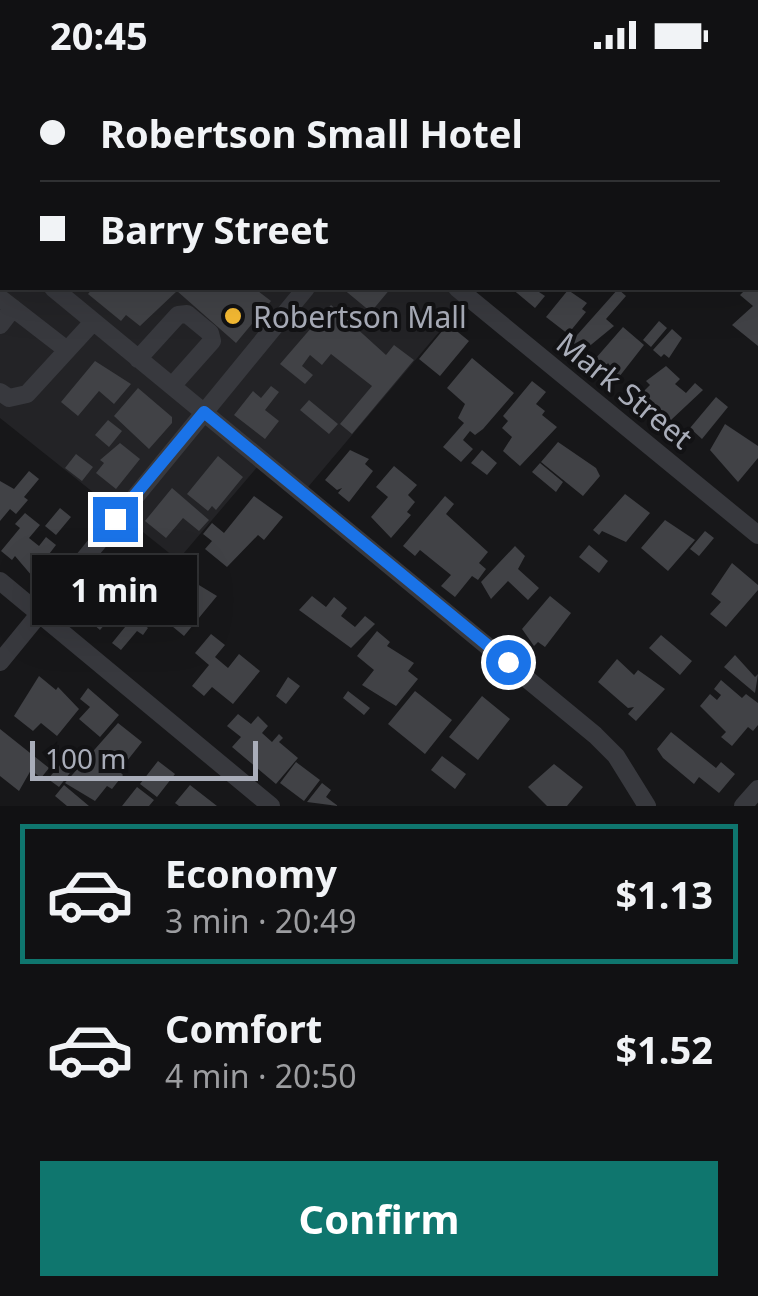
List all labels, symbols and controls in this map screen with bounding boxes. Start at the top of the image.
text: 20:45 [50,9,148,61]
text: Robertson Small Hotel [100,107,523,159]
text: Barry Street [100,203,329,255]
place label: Robertson Mall [253,296,467,337]
marker: Robertson Mall [222,305,244,327]
street label: Mark Street [548,322,702,458]
route end [93,497,138,542]
callout: 1 min [32,554,198,624]
text: 1 min [70,568,159,611]
route start [486,640,531,685]
scale bar [30,736,258,780]
text: 100 m [45,739,127,777]
text: Economy [165,847,337,899]
icon: car [45,849,135,939]
text: $1.13 [615,868,713,920]
text: 3 min · 20:49 [165,899,357,942]
text: Comfort [165,1002,322,1054]
icon: car [45,1004,135,1094]
text: $1.52 [615,1023,713,1075]
text: 4 min · 20:50 [165,1054,357,1097]
button: Confirm [40,1161,718,1276]

